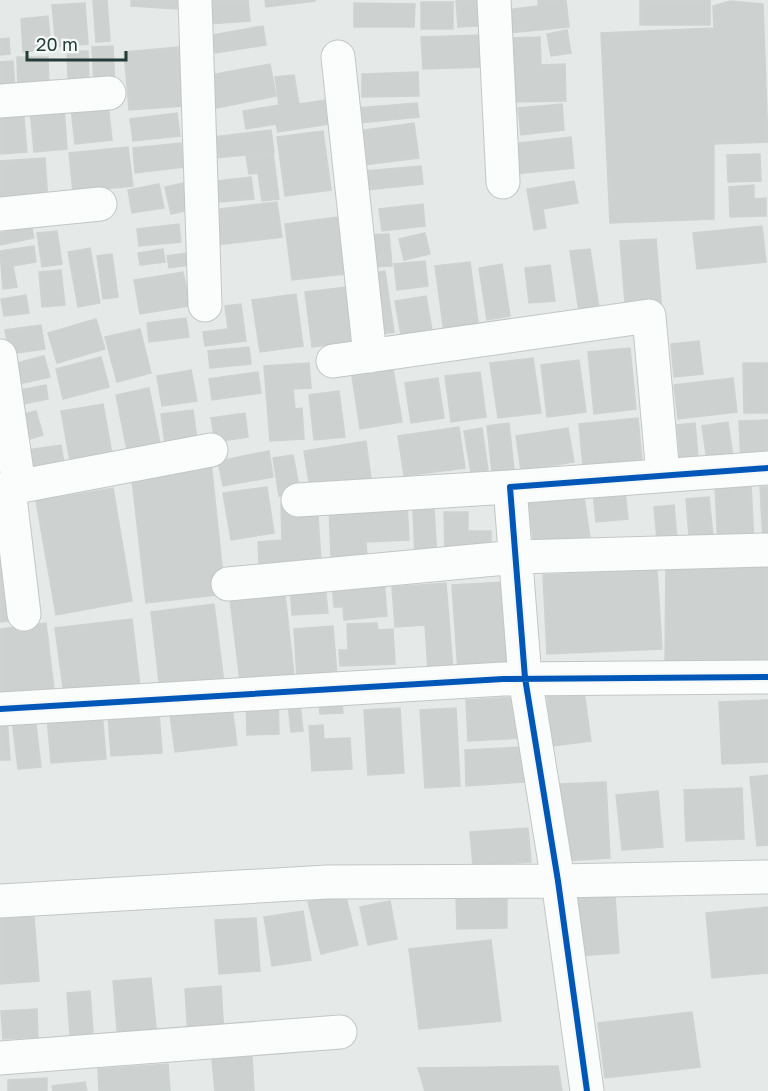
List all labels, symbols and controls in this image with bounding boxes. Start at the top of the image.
scale bar [27,24,126,62]
text: 20 m [36,33,78,55]

